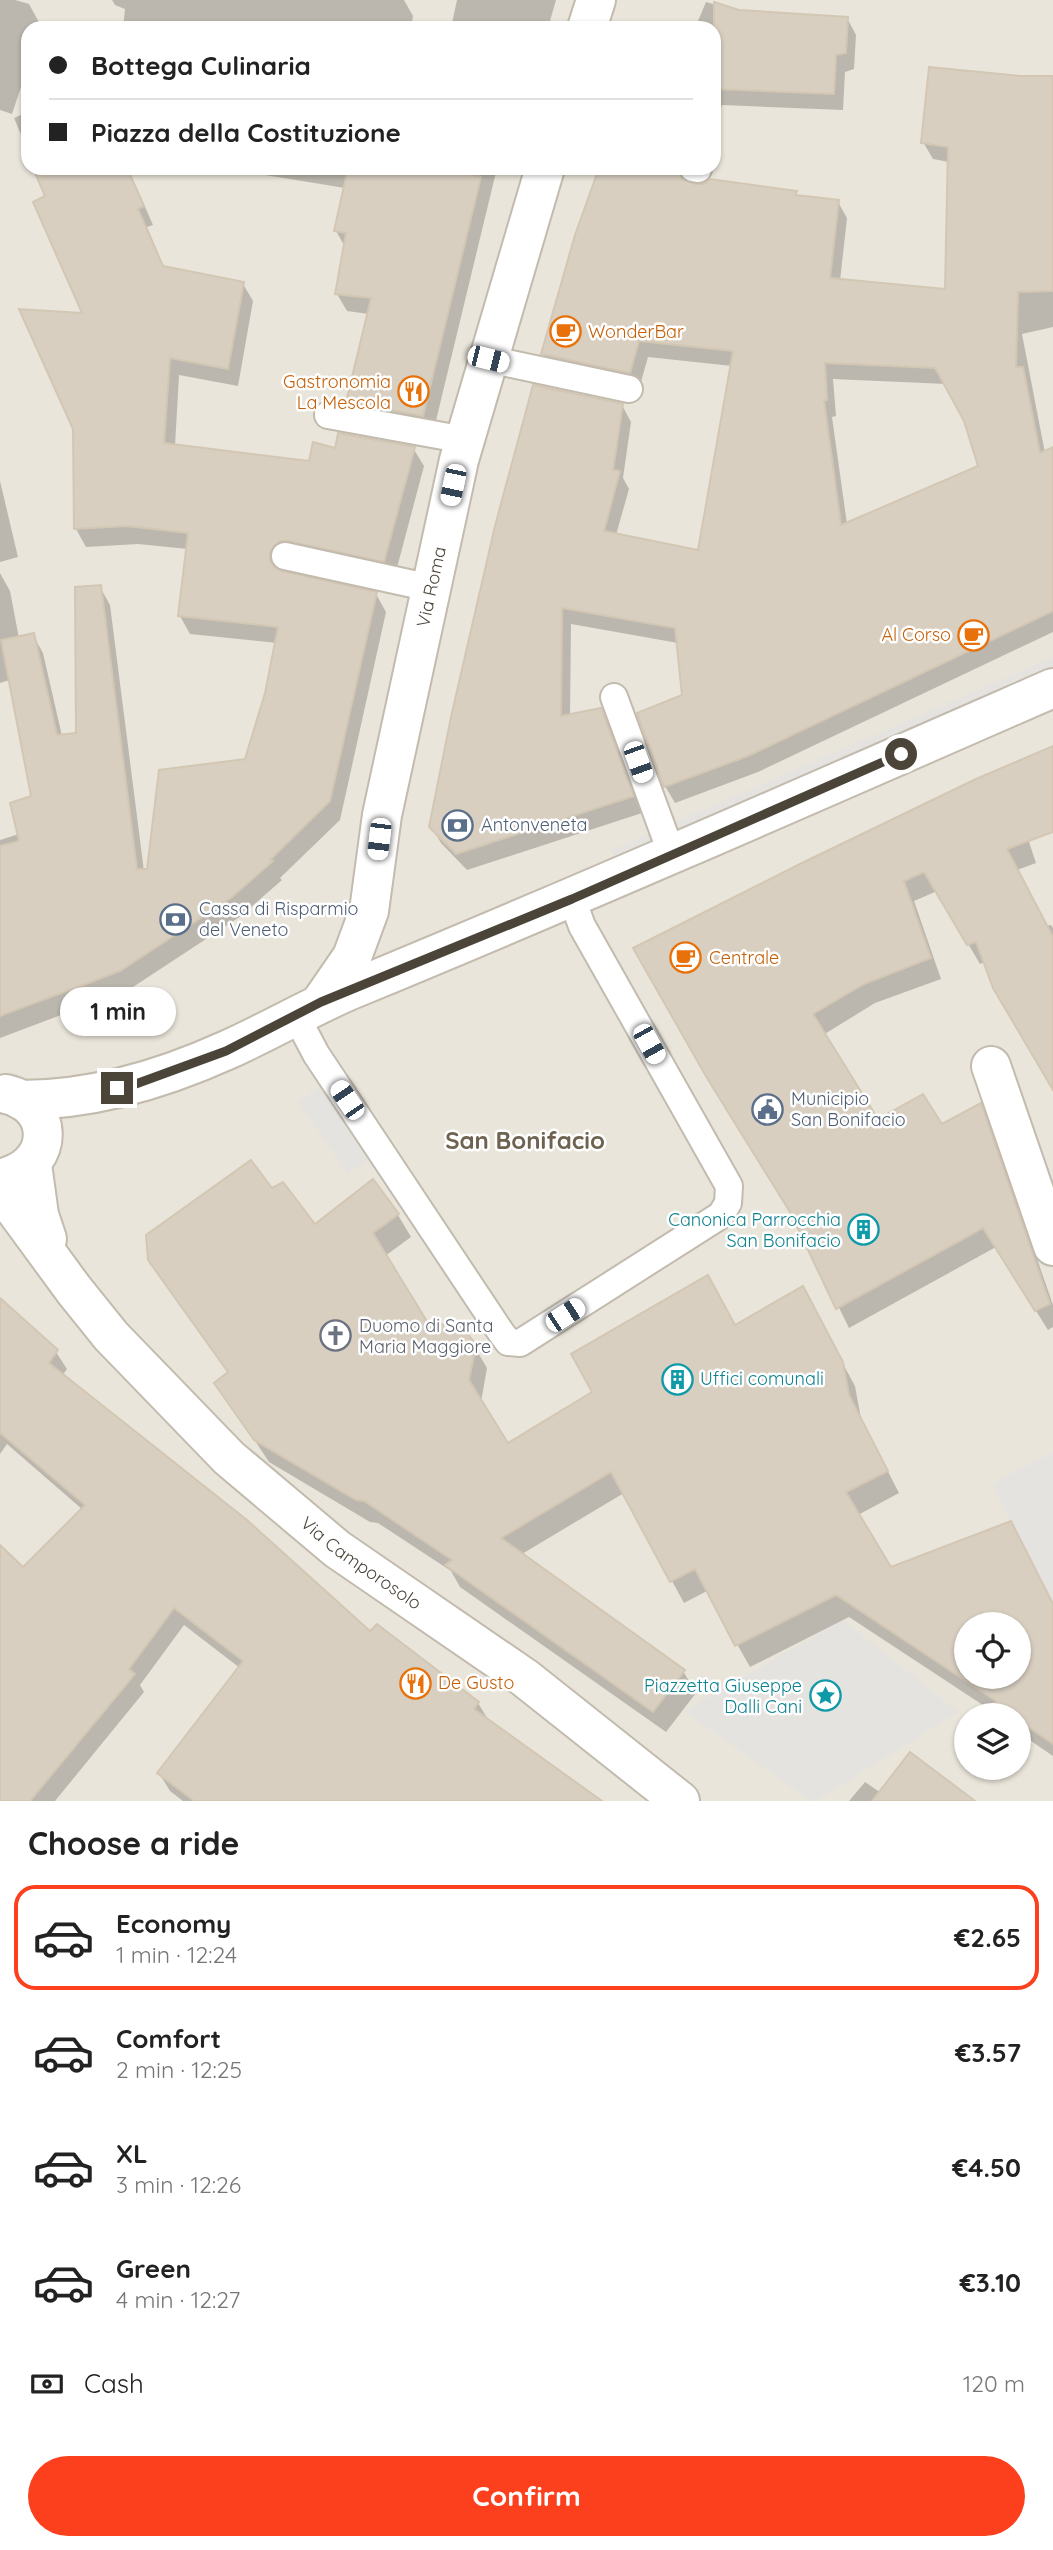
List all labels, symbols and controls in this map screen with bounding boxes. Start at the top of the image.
text: Bottega Culinaria [91,49,311,82]
text: Piazza della Costituzione [91,116,401,149]
cafe icon: WonderBar [548,315,582,349]
place label: WonderBar [588,320,684,343]
car [466,344,511,374]
place label: Gastronomia La Mescola [283,370,391,414]
restaurant icon: Gastronomia La Mescola [397,375,431,409]
car [439,462,468,508]
street label: Via Roma [411,544,451,629]
cafe icon: Al Corso [957,618,991,652]
place label: Al Corso [881,623,951,646]
route start [885,738,917,770]
car [621,739,656,785]
bank icon: Antonveneta [441,808,475,842]
place label: Antonveneta [481,813,587,836]
car [367,817,392,861]
place label: Cassa di Risparmio del Veneto [199,897,358,941]
bank icon: Cassa di Risparmio del Veneto [159,902,193,936]
cafe icon: Centrale [669,941,703,975]
place label: Centrale [709,946,779,969]
callout: 1 min [59,986,175,1036]
text: 1 min [90,997,146,1026]
car [630,1021,669,1067]
route end [101,1072,133,1104]
car [327,1077,368,1123]
place label: Municipio San Bonifacio [791,1087,906,1131]
public building icon: Municipio San Bonifacio [751,1092,785,1126]
district label: San Bonifacio [445,1125,605,1155]
place label: Canonica Parrocchia San Bonifacio [668,1208,841,1252]
building icon: Canonica Parrocchia San Bonifacio [847,1213,881,1247]
car [542,1295,589,1335]
place label: Duomo di Santa Maria Maggiore [359,1314,493,1358]
church icon: Duomo di Santa Maria Maggiore [319,1319,353,1353]
building icon: Uffici comunali [660,1362,694,1396]
place label: Uffici comunali [700,1367,824,1390]
street label: Via Camporosolo [296,1511,426,1615]
map controls [954,1612,1031,1780]
button: locate [954,1612,1031,1689]
restaurant icon: De Gusto [398,1666,432,1700]
place label: De Gusto [438,1671,514,1694]
place label: Piazzetta Giuseppe Dalli Cani [644,1674,802,1718]
place icon: Piazzetta Giuseppe Dalli Cani [808,1679,842,1713]
button: layers [954,1703,1031,1780]
text: Choose a ride [28,1823,240,1863]
icon: car [32,1906,95,1969]
text: Economy [116,1907,231,1940]
text: €2.65 [954,1921,1021,1954]
text: 1 min · 12:24 [116,1940,237,1969]
icon: car [32,2021,95,2084]
text: Comfort [116,2022,221,2055]
text: €3.57 [955,2036,1021,2069]
text: 2 min · 12:25 [116,2055,242,2084]
icon: car [32,2136,95,2199]
text: XL [116,2137,148,2170]
text: €4.50 [952,2151,1021,2184]
text: 3 min · 12:26 [116,2170,241,2199]
icon: car [32,2251,95,2314]
text: Green [116,2252,191,2285]
text: €3.10 [959,2266,1021,2299]
text: 4 min · 12:27 [116,2285,240,2314]
icon: cash [28,2365,66,2403]
text: Cash [84,2367,144,2400]
text: 120 m [963,2369,1025,2398]
button: Confirm [28,2456,1025,2536]

